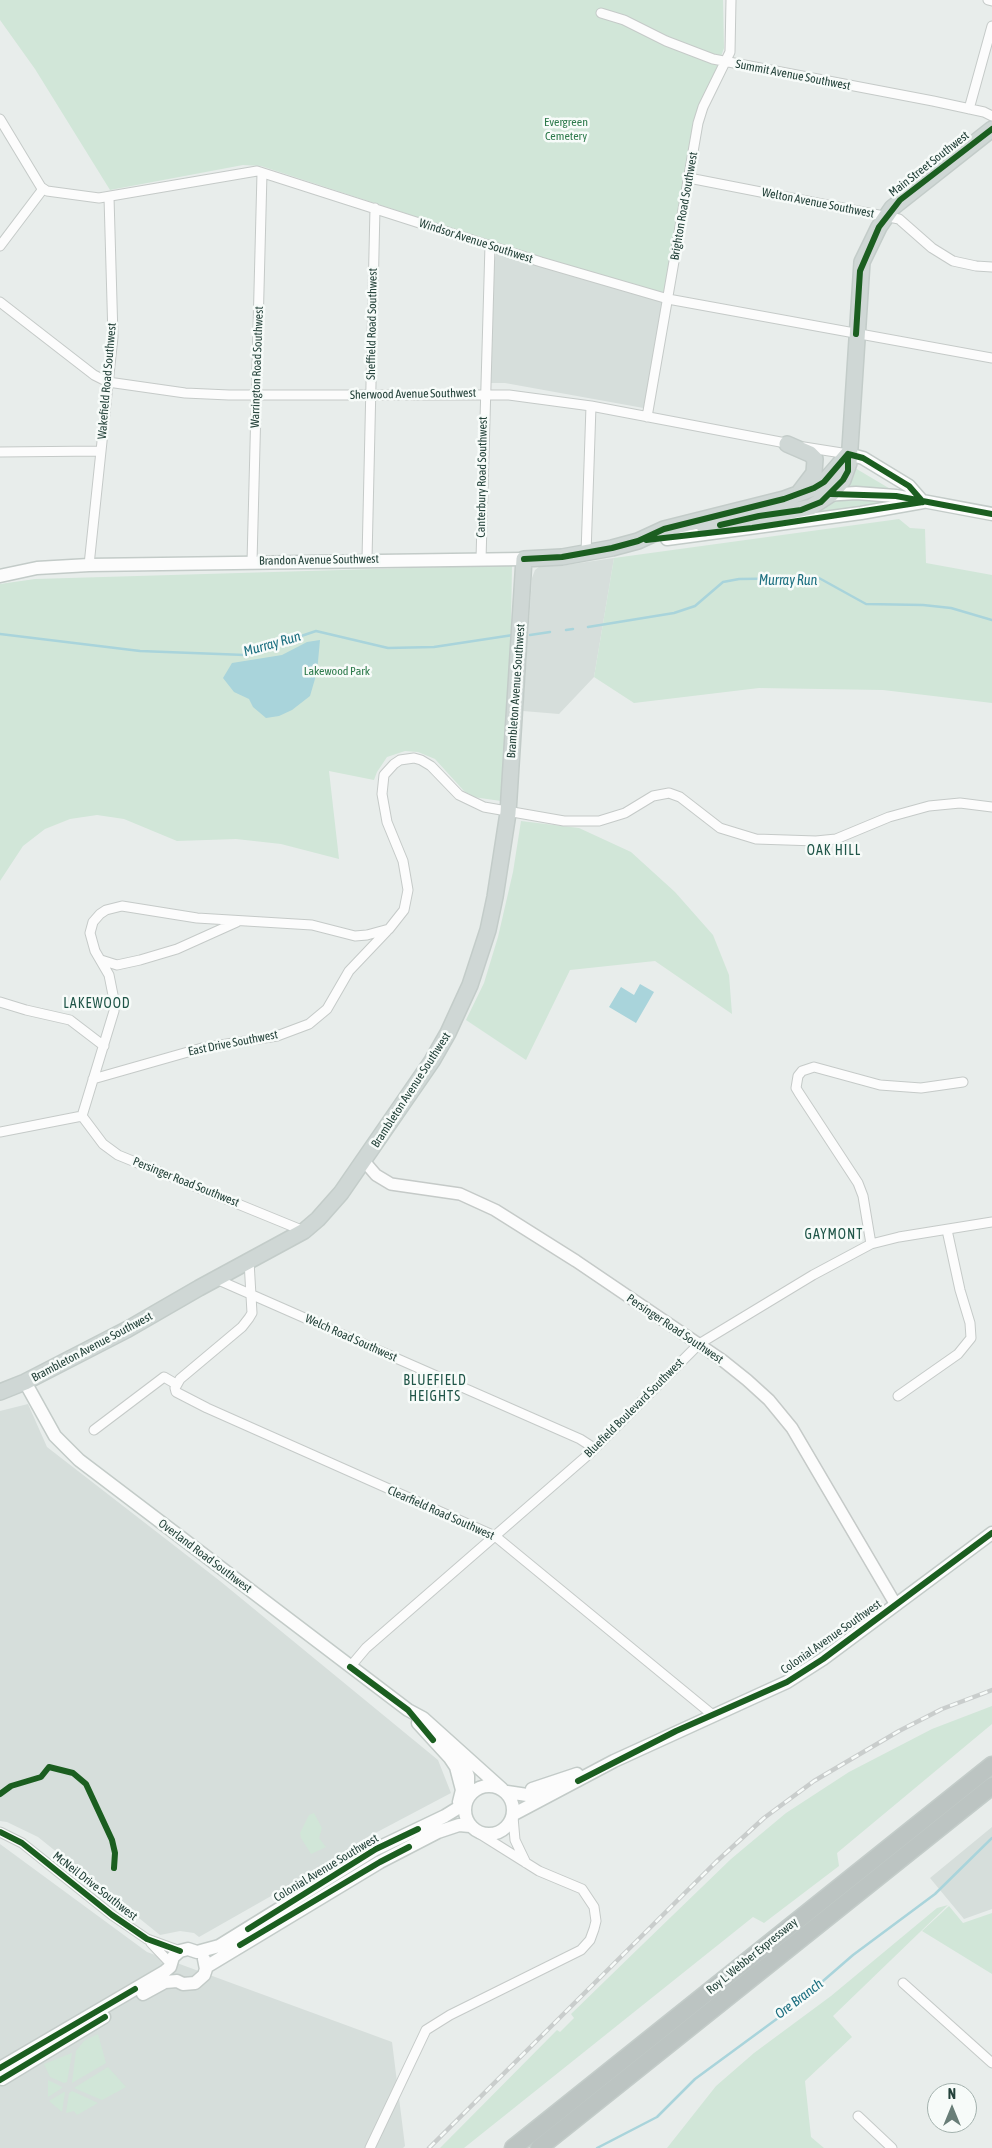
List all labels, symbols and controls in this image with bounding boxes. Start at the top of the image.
street label: Summit Avenue Southwest [734,57,852,93]
park label: Evergreen Cemetery [544,115,588,143]
street label: Main Street Southwest [886,128,972,200]
street label: Brighton Road Southwest [667,151,701,261]
street label: Welton Avenue Southwest [761,185,875,221]
street label: Windsor Avenue Southwest [417,216,535,266]
street label: Sheffield Road Southwest [364,268,380,380]
street label: Warrington Road Southwest [248,306,266,428]
street label: Wakefield Road Southwest [95,322,119,440]
street label: Sherwood Avenue Southwest [350,386,476,402]
street label: Canterbury Road Southwest [474,416,490,538]
street label: Brandon Avenue Southwest [259,552,379,568]
water label: Murray Run [759,573,817,589]
street label: Brambleton Avenue Southwest [504,623,528,759]
water label: Murray Run [241,628,303,660]
park label: Lakewood Park [304,664,370,678]
district label: OAK HILL [806,843,862,859]
district label: LAKEWOOD [62,996,132,1012]
street label: East Drive Southwest [187,1027,279,1059]
street label: Brambleton Avenue Southwest [368,1030,454,1150]
street label: Persinger Road Southwest [131,1154,241,1210]
district label: GAYMONT [804,1227,864,1243]
street label: Persinger Road Southwest [624,1291,726,1367]
street label: Brambleton Avenue Southwest [29,1309,155,1385]
street label: Welch Road Southwest [303,1311,399,1365]
street label: Bluefield Boulevard Southwest [581,1355,687,1461]
district label: BLUEFIELD HEIGHTS [402,1373,468,1405]
street label: Clearfield Road Southwest [385,1483,497,1543]
street label: Overland Road Southwest [155,1516,255,1596]
street label: Colonial Avenue Southwest [778,1597,884,1677]
street label: Colonial Avenue Southwest [271,1831,381,1905]
street label: McNeil Drive Southwest [50,1848,140,1924]
street label: Roy L. Webber Expressway [704,1915,800,1997]
water label: Ore Branch [772,1976,826,2022]
north arrow [927,2083,977,2133]
text: N [948,2086,956,2102]

